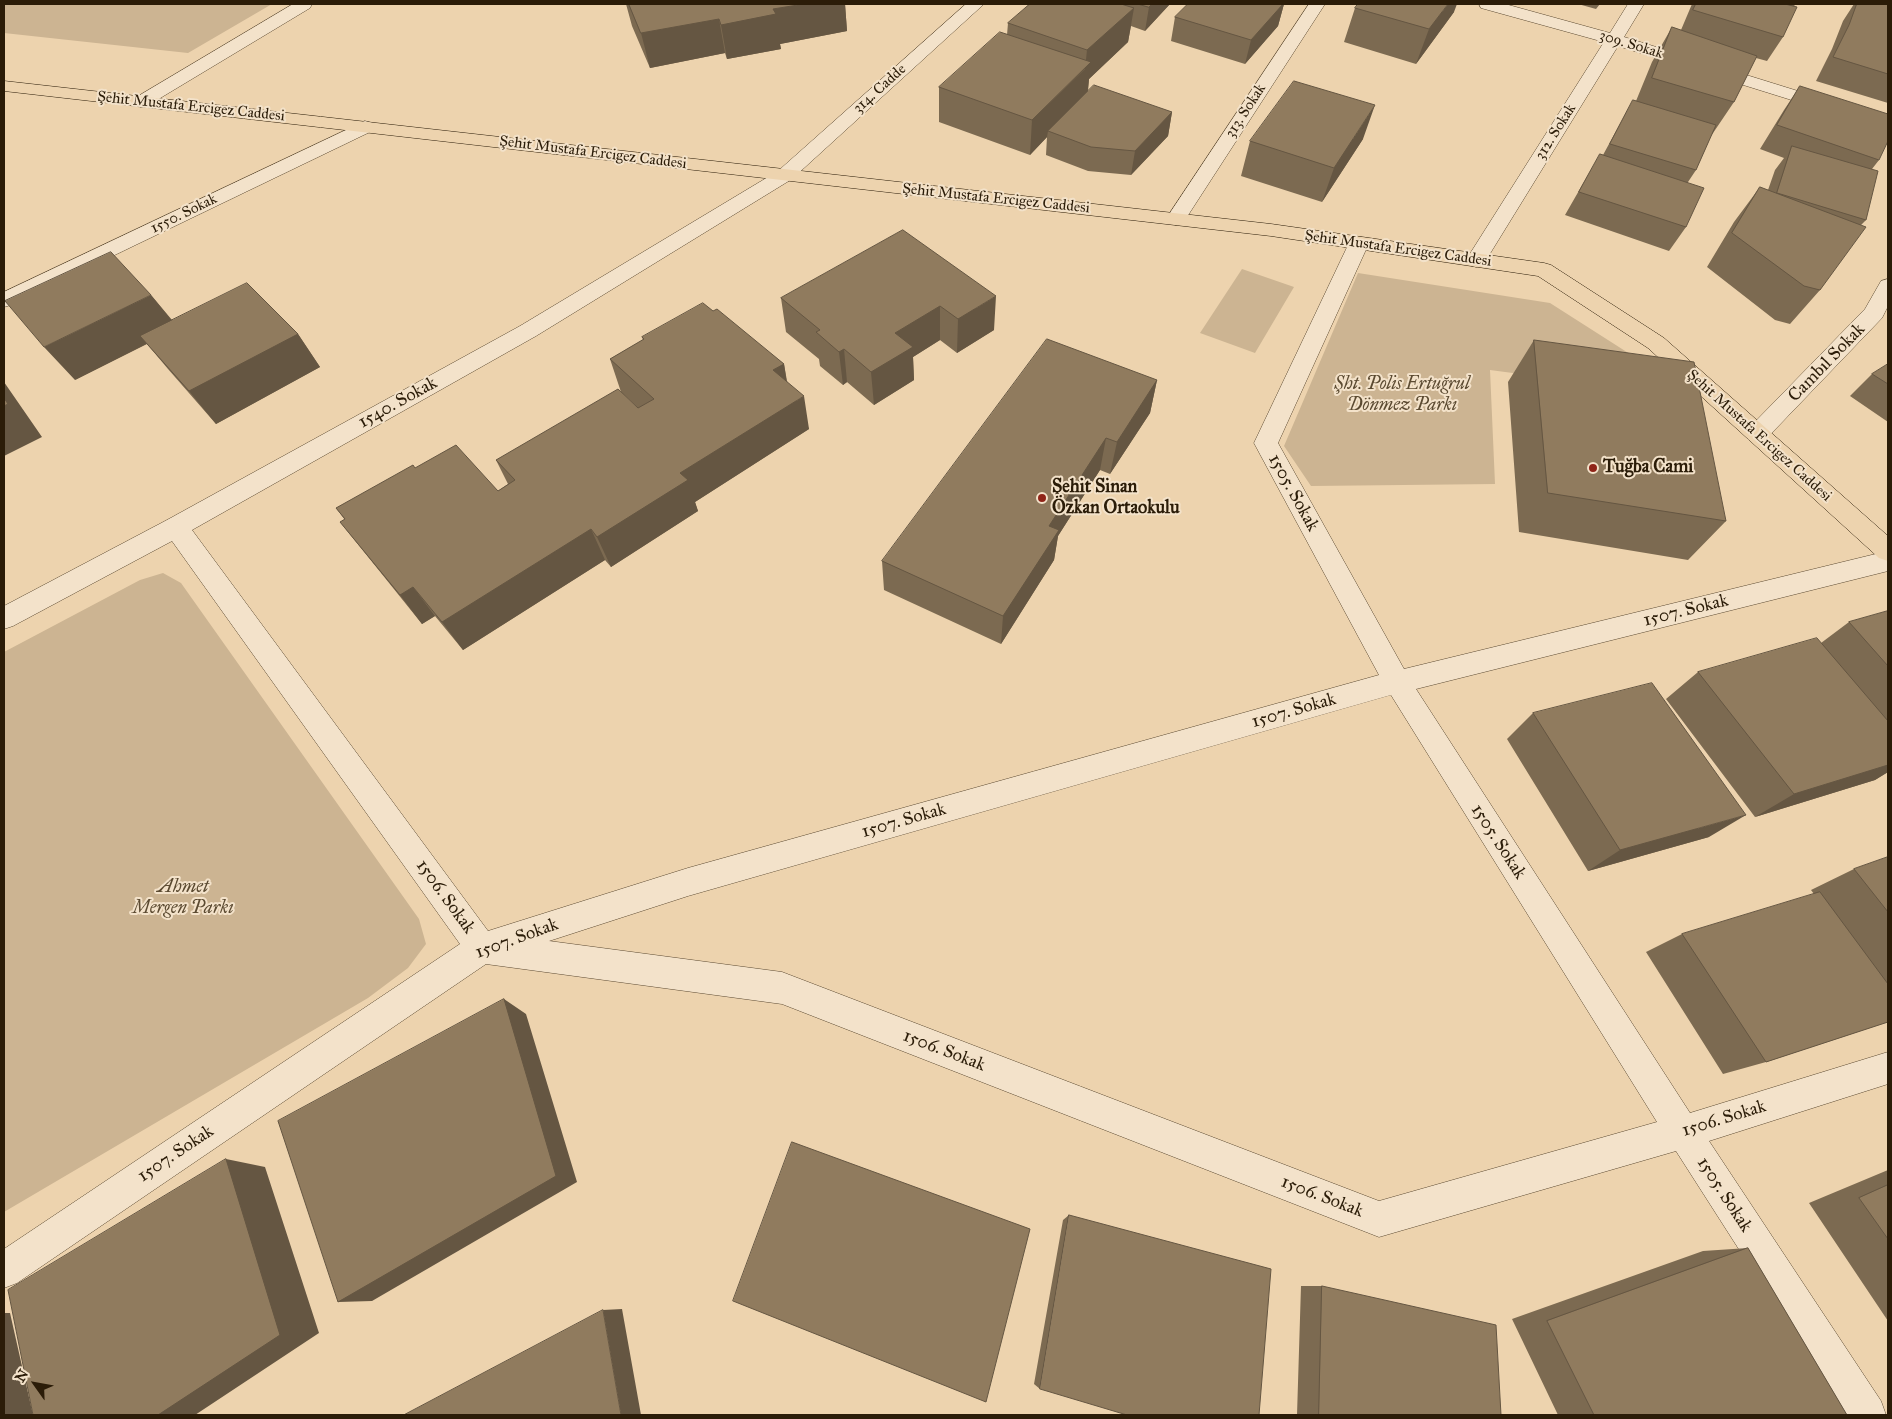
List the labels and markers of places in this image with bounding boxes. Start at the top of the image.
place label: Tuğba Cami [1603,457,1693,479]
marker: Tuğba Cami [1587,462,1599,474]
place label: Şehit Sinan Özkan Ortaokulu [1052,477,1179,520]
marker: Şehit Sinan Özkan Ortaokulu [1036,492,1048,504]

